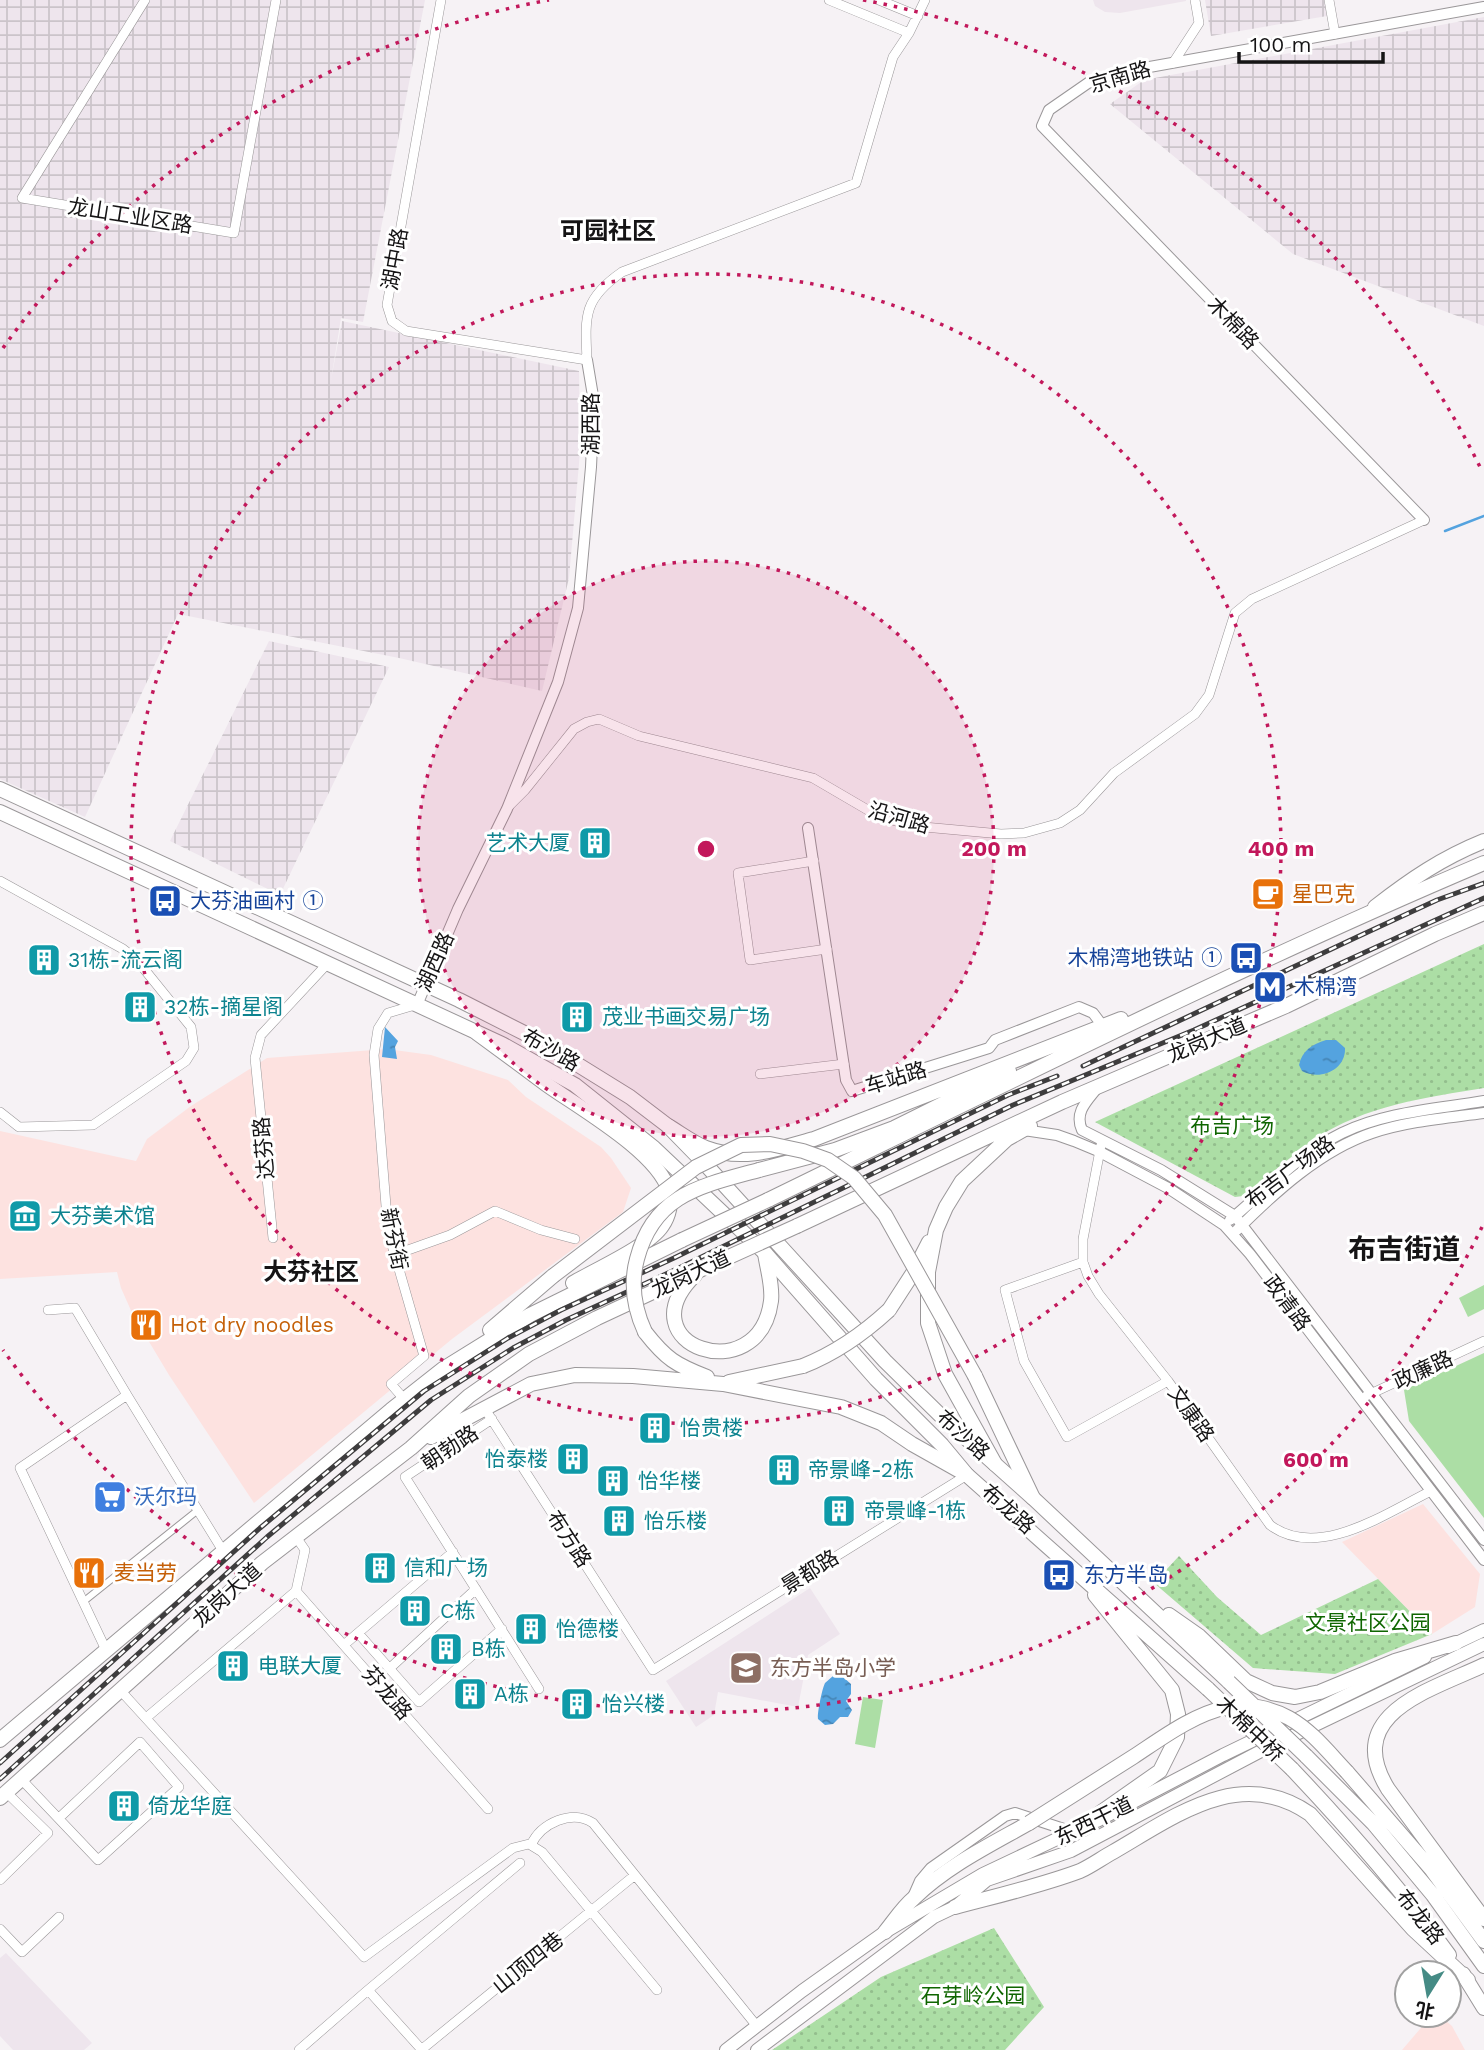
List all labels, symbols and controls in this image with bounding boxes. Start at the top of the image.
scale bar [1239,21,1382,65]
text: 100 m [1250,32,1312,57]
street label: 京南路 [1086,56,1154,97]
street label: 龙山工业区路 [66,193,194,238]
district label: 可园社区 [560,217,656,245]
street label: 湖中路 [377,226,412,292]
street label: 木棉路 [1202,291,1264,354]
street label: 湖西路 [578,393,603,456]
street label: 沿河路 [865,797,933,838]
building icon: 艺术大厦 [576,824,614,862]
place label: 艺术大厦 [486,830,570,855]
text: 200 m [961,836,1027,861]
text: 400 m [1248,836,1314,861]
centre of rings [694,837,718,861]
cafe icon: 星巴克 [1249,875,1287,913]
place label: 星巴克 [1292,881,1355,906]
bus stop icon: 大芬油画村 ① [146,882,184,920]
place label: 大芬油画村 ① [190,888,323,913]
street label: 湖西路 [410,928,459,996]
bus stop icon: 木棉湾地铁站 ① [1227,939,1265,977]
building icon: 31栋-流云阁 [25,941,63,979]
place label: 木棉湾地铁站 ① [1068,945,1222,970]
place label: 31栋-流云阁 [68,947,183,972]
metro station icon: 木棉湾 [1251,968,1289,1006]
place label: 木棉湾 [1294,974,1357,999]
building icon: 32栋-摘星阁 [121,988,159,1026]
place label: 32栋-摘星阁 [164,994,283,1019]
building icon: 茂业书画交易广场 [558,998,596,1036]
place label: 茂业书画交易广场 [602,1004,770,1029]
street label: 龙岗大道 [1163,1012,1250,1067]
street label: 布沙路 [518,1023,585,1076]
street label: 车站路 [862,1056,930,1099]
park label: 布吉广场 [1190,1113,1274,1138]
street label: 达芬路 [248,1116,279,1181]
street label: 布吉广场路 [1240,1130,1339,1213]
museum icon: 大芬美术馆 [6,1197,44,1235]
place label: 大芬美术馆 [50,1203,155,1228]
street label: 新芬街 [376,1206,413,1272]
district label: 布吉街道 [1348,1233,1460,1266]
street label: 龙岗大道 [647,1244,734,1303]
district label: 大芬社区 [263,1258,359,1286]
street label: 政清路 [1258,1270,1316,1335]
restaurant icon: Hot dry noodles [127,1306,165,1344]
place label: Hot dry noodles [170,1312,334,1337]
street label: 政廉路 [1389,1345,1457,1394]
street label: 文康路 [1163,1381,1220,1447]
street label: 布沙路 [932,1404,995,1465]
building icon: 怡贵楼 [636,1409,674,1447]
place label: 怡贵楼 [680,1415,743,1440]
street label: 朝勃路 [417,1420,483,1476]
building icon: 怡泰楼 [554,1440,592,1478]
place label: 怡泰楼 [485,1446,548,1471]
text: 600 m [1283,1447,1349,1472]
building icon: 帝景峰-2栋 [765,1451,803,1489]
place label: 帝景峰-2栋 [808,1457,914,1482]
building icon: 怡华楼 [594,1462,632,1500]
place label: 怡华楼 [638,1468,701,1493]
supermarket icon: 沃尔玛 [91,1478,129,1516]
street label: 布龙路 [976,1479,1040,1539]
place label: 沃尔玛 [134,1484,197,1509]
building icon: 帝景峰-1栋 [820,1492,858,1530]
place label: 帝景峰-1栋 [864,1498,966,1523]
building icon: 怡乐楼 [600,1502,638,1540]
street label: 布方路 [542,1506,597,1572]
place label: 怡乐楼 [644,1508,707,1533]
street label: 景都路 [776,1544,843,1599]
building icon: 信和广场 [361,1549,399,1587]
restaurant icon: 麦当劳 [70,1554,108,1592]
place label: 信和广场 [404,1555,488,1580]
bus stop icon: 东方半岛 [1040,1556,1078,1594]
street label: 龙岗大道 [187,1557,266,1632]
place label: 麦当劳 [114,1560,177,1585]
place label: 东方半岛 [1084,1562,1168,1587]
building icon: C栋 [396,1592,434,1630]
place label: C栋 [440,1598,475,1623]
building icon: 怡德楼 [512,1610,550,1648]
park label: 文景社区公园 [1305,1610,1431,1635]
place label: 怡德楼 [556,1616,619,1641]
building icon: B栋 [427,1630,465,1668]
place label: B栋 [471,1636,506,1661]
building icon: 电联大厦 [214,1647,252,1685]
school or university icon: 东方半岛小学 [727,1649,765,1687]
place label: 电联大厦 [258,1653,342,1678]
place label: 东方半岛小学 [770,1655,896,1680]
street label: 芬龙路 [357,1661,417,1725]
building icon: A栋 [451,1675,489,1713]
place label: A栋 [494,1681,529,1706]
building icon: 怡兴楼 [558,1685,596,1723]
street label: 木棉中桥 [1211,1690,1289,1767]
place label: 怡兴楼 [602,1691,665,1716]
building icon: 倚龙华庭 [105,1787,143,1825]
street label: 东西干道 [1051,1791,1137,1850]
place label: 倚龙华庭 [148,1793,232,1818]
street label: 布龙路 [1391,1884,1450,1949]
street label: 山顶四巷 [487,1926,568,1999]
north arrow [1393,1959,1463,2029]
park label: 石芽岭公园 [921,1983,1026,2008]
text: 北 [1413,1997,1436,2023]

